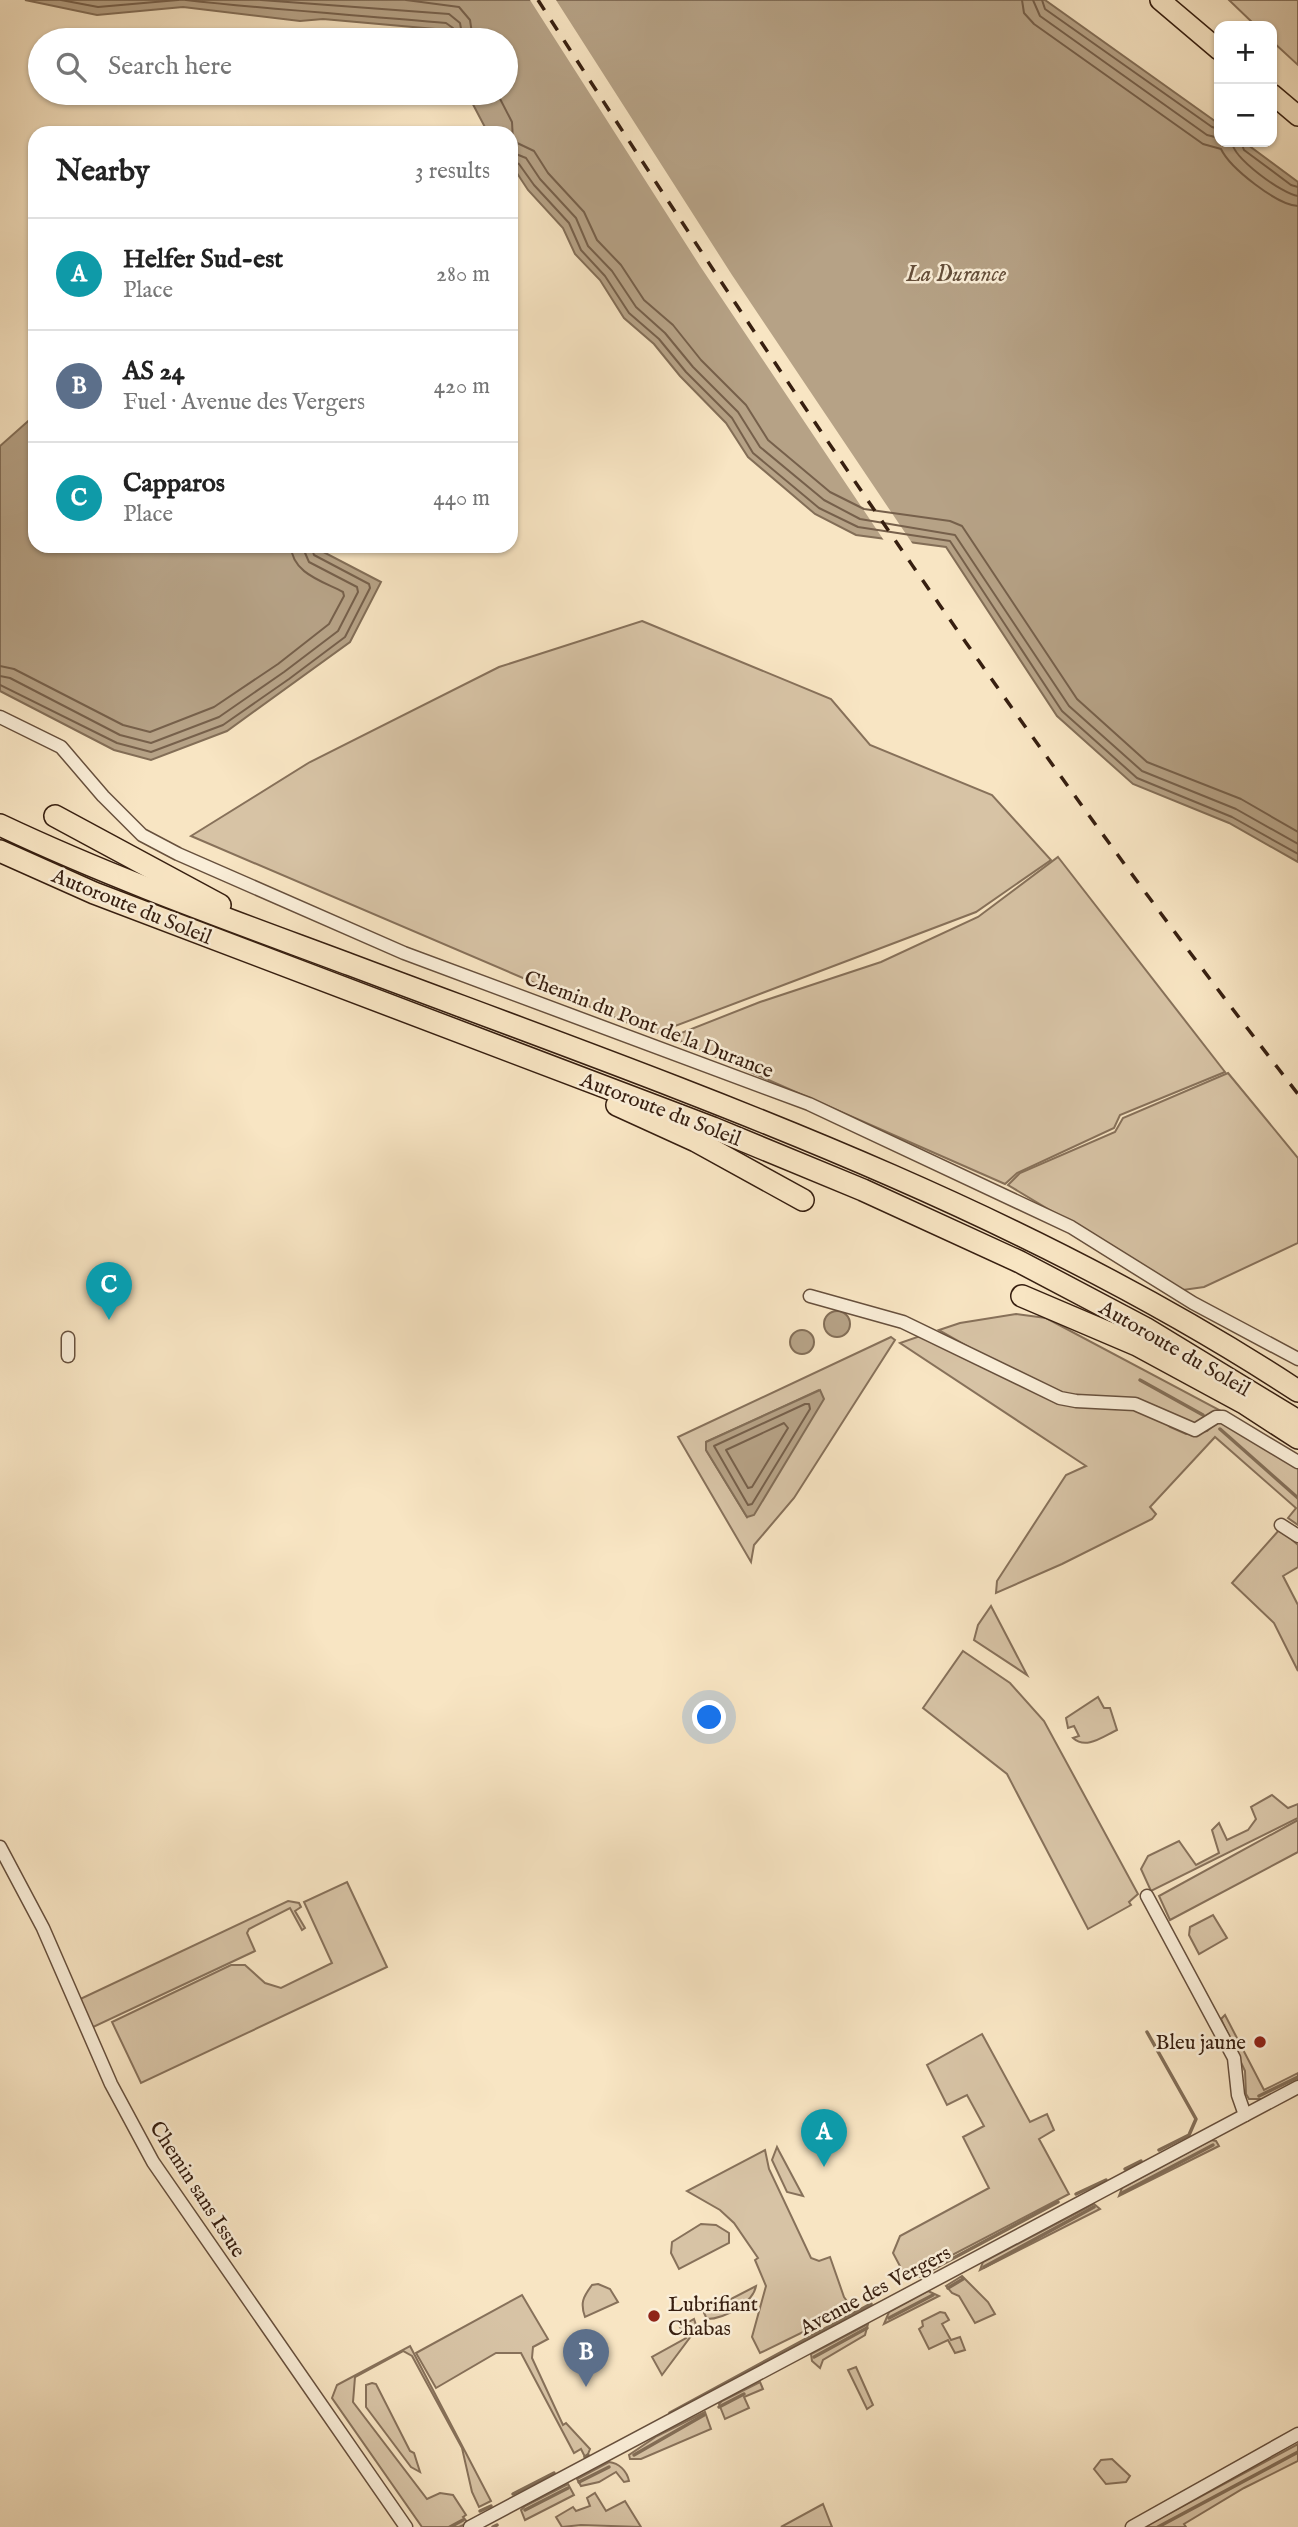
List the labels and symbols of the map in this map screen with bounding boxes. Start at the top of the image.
water label: La Durance [905,260,1006,289]
street label: Autoroute du Soleil [47,863,216,952]
street label: Chemin du Pont de la Durance [520,965,777,1086]
street label: Autoroute du Soleil [575,1067,745,1154]
pin: C [86,1262,132,1320]
street label: Autoroute du Soleil [1093,1295,1255,1404]
your location [692,1700,726,1734]
place label: Bleu jaune [1156,2030,1246,2057]
marker: Bleu jaune [1252,2034,1268,2050]
pin: A [801,2109,847,2167]
street label: Chemin sans Issue [143,2116,251,2263]
street label: Avenue des Vergers [794,2240,956,2343]
place label: Lubrifiant Chabas [668,2292,758,2343]
marker: Lubrifiant Chabas [646,2308,662,2324]
pin: B [563,2329,609,2387]

